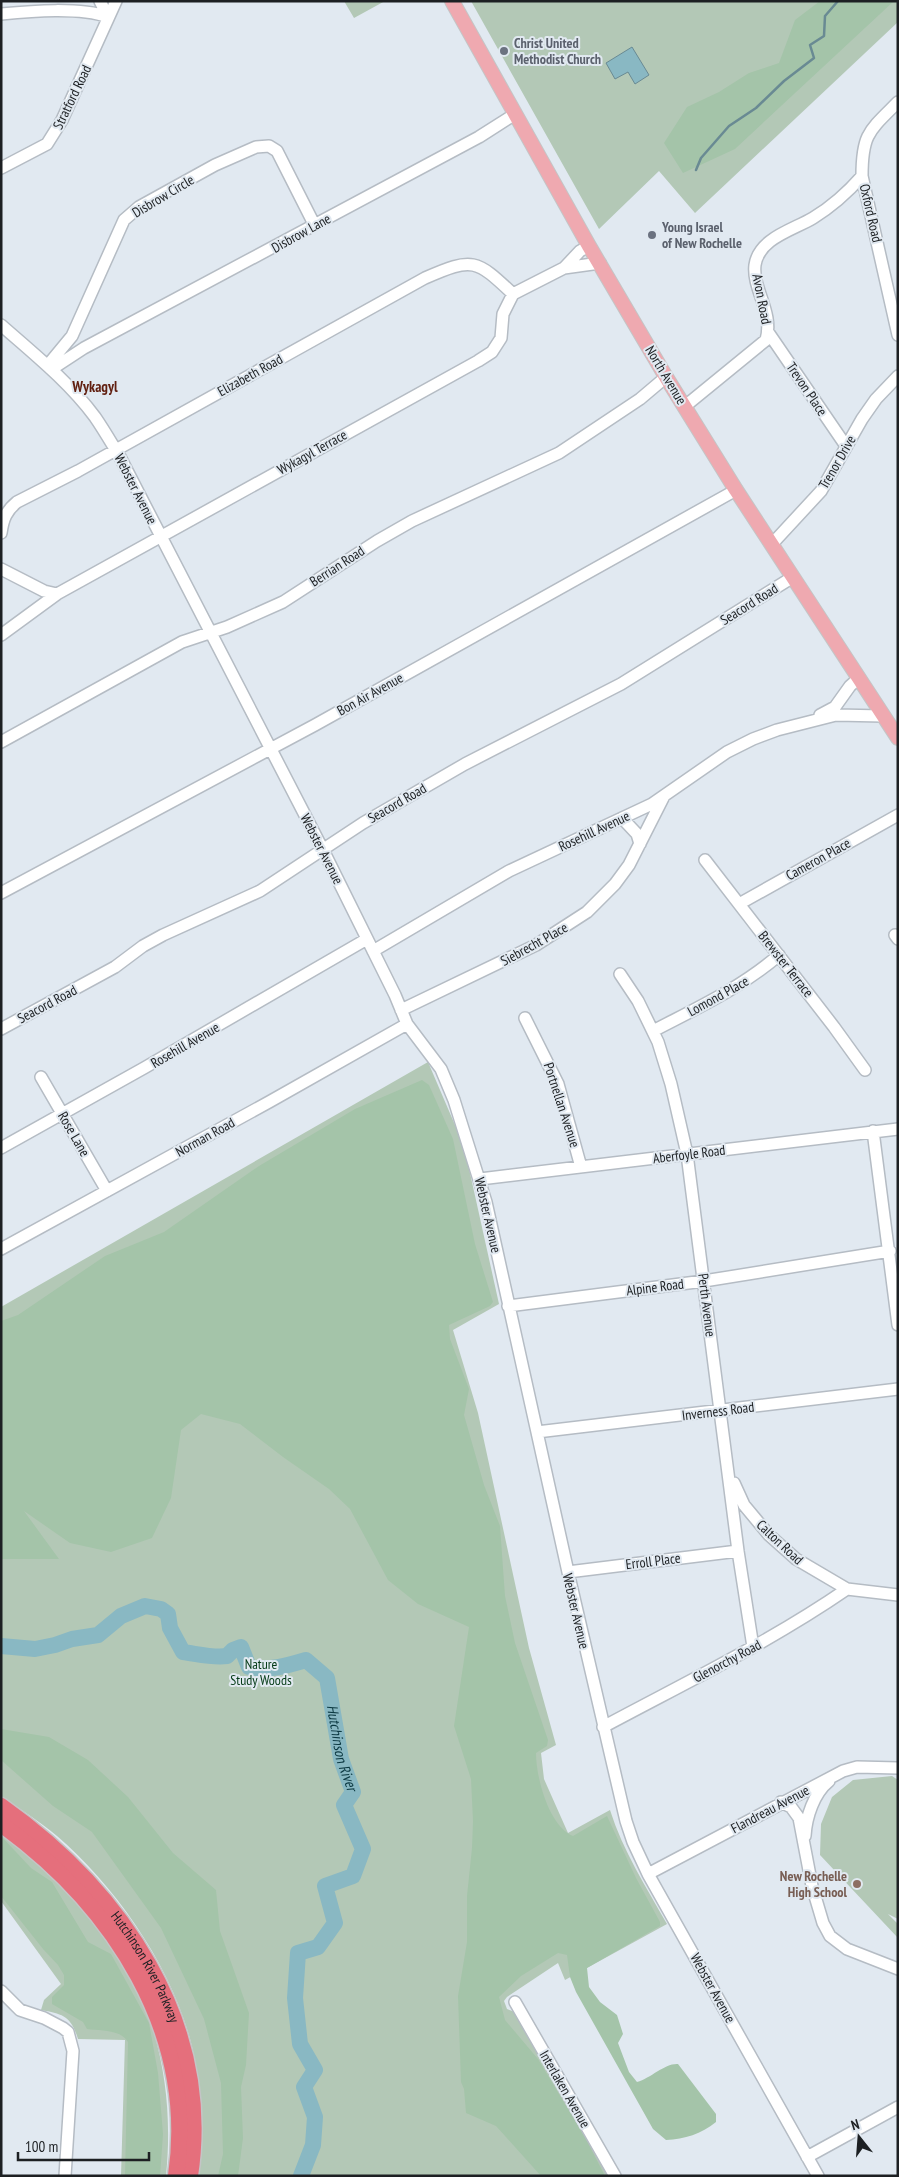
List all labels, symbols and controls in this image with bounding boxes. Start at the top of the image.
place label: Christ United Methodist Church [514,34,601,68]
marker: Christ United Methodist Church [498,45,510,57]
street label: Stratford Road [49,62,95,132]
street label: Disbrow Circle [129,170,197,222]
street label: Oxford Road [856,182,886,244]
street label: Disbrow Lane [268,209,334,257]
place label: Young Israel of New Rochelle [661,218,742,252]
marker: Young Israel of New Rochelle [646,229,658,241]
street label: Avon Road [748,272,776,326]
street label: North Avenue [641,342,691,408]
street label: Elizabeth Road [214,350,286,400]
street label: Trevon Place [783,359,832,419]
district label: Wykagyl [71,377,118,396]
street label: Wykagyl Terrace [274,425,350,479]
street label: Trenor Drive [814,432,860,492]
street label: Webster Avenue [111,451,162,528]
street label: Berrian Road [306,542,368,590]
street label: Seacord Road [717,579,781,629]
street label: Bon Air Avenue [334,668,406,720]
street label: Seacord Road [364,779,430,827]
street label: Rosehill Avenue [556,807,633,855]
street label: Webster Avenue [297,811,348,888]
street label: Cameron Place [782,834,854,884]
street label: Siebrecht Place [497,918,571,970]
street label: Brewster Terrace [754,927,818,1001]
street label: Lomond Place [684,972,752,1020]
street label: Seacord Road [14,981,80,1027]
street label: Rosehill Avenue [147,1018,223,1072]
street label: Portnellan Avenue [540,1060,584,1150]
street label: Rose Lane [54,1108,94,1160]
street label: Norman Road [172,1113,238,1161]
street label: Aberfoyle Road [652,1141,726,1167]
street label: Webster Avenue [471,1176,505,1255]
street label: Perth Avenue [694,1272,720,1338]
street label: Alpine Road [625,1275,685,1299]
street label: Inverness Road [681,1398,755,1424]
street label: Calton Road [753,1516,807,1568]
street label: Erroll Place [625,1549,682,1573]
street label: Webster Avenue [559,1572,593,1651]
street label: Glenorchy Road [690,1635,764,1687]
park label: Nature Study Woods [230,1655,292,1689]
water label: Hutchinson River [323,1703,362,1795]
street label: Flandreau Avenue [728,1781,812,1837]
place label: New Rochelle High School [780,1867,848,1901]
marker: New Rochelle High School [851,1878,863,1890]
street label: Hutchinson River Parkway [107,1908,184,2026]
street label: Webster Avenue [686,1950,740,2026]
street label: Interlaken Avenue [535,2047,595,2131]
north arrow [834,2112,884,2162]
text: N [849,2115,861,2134]
scale bar [18,2130,149,2162]
text: 100 m [25,2137,58,2156]

